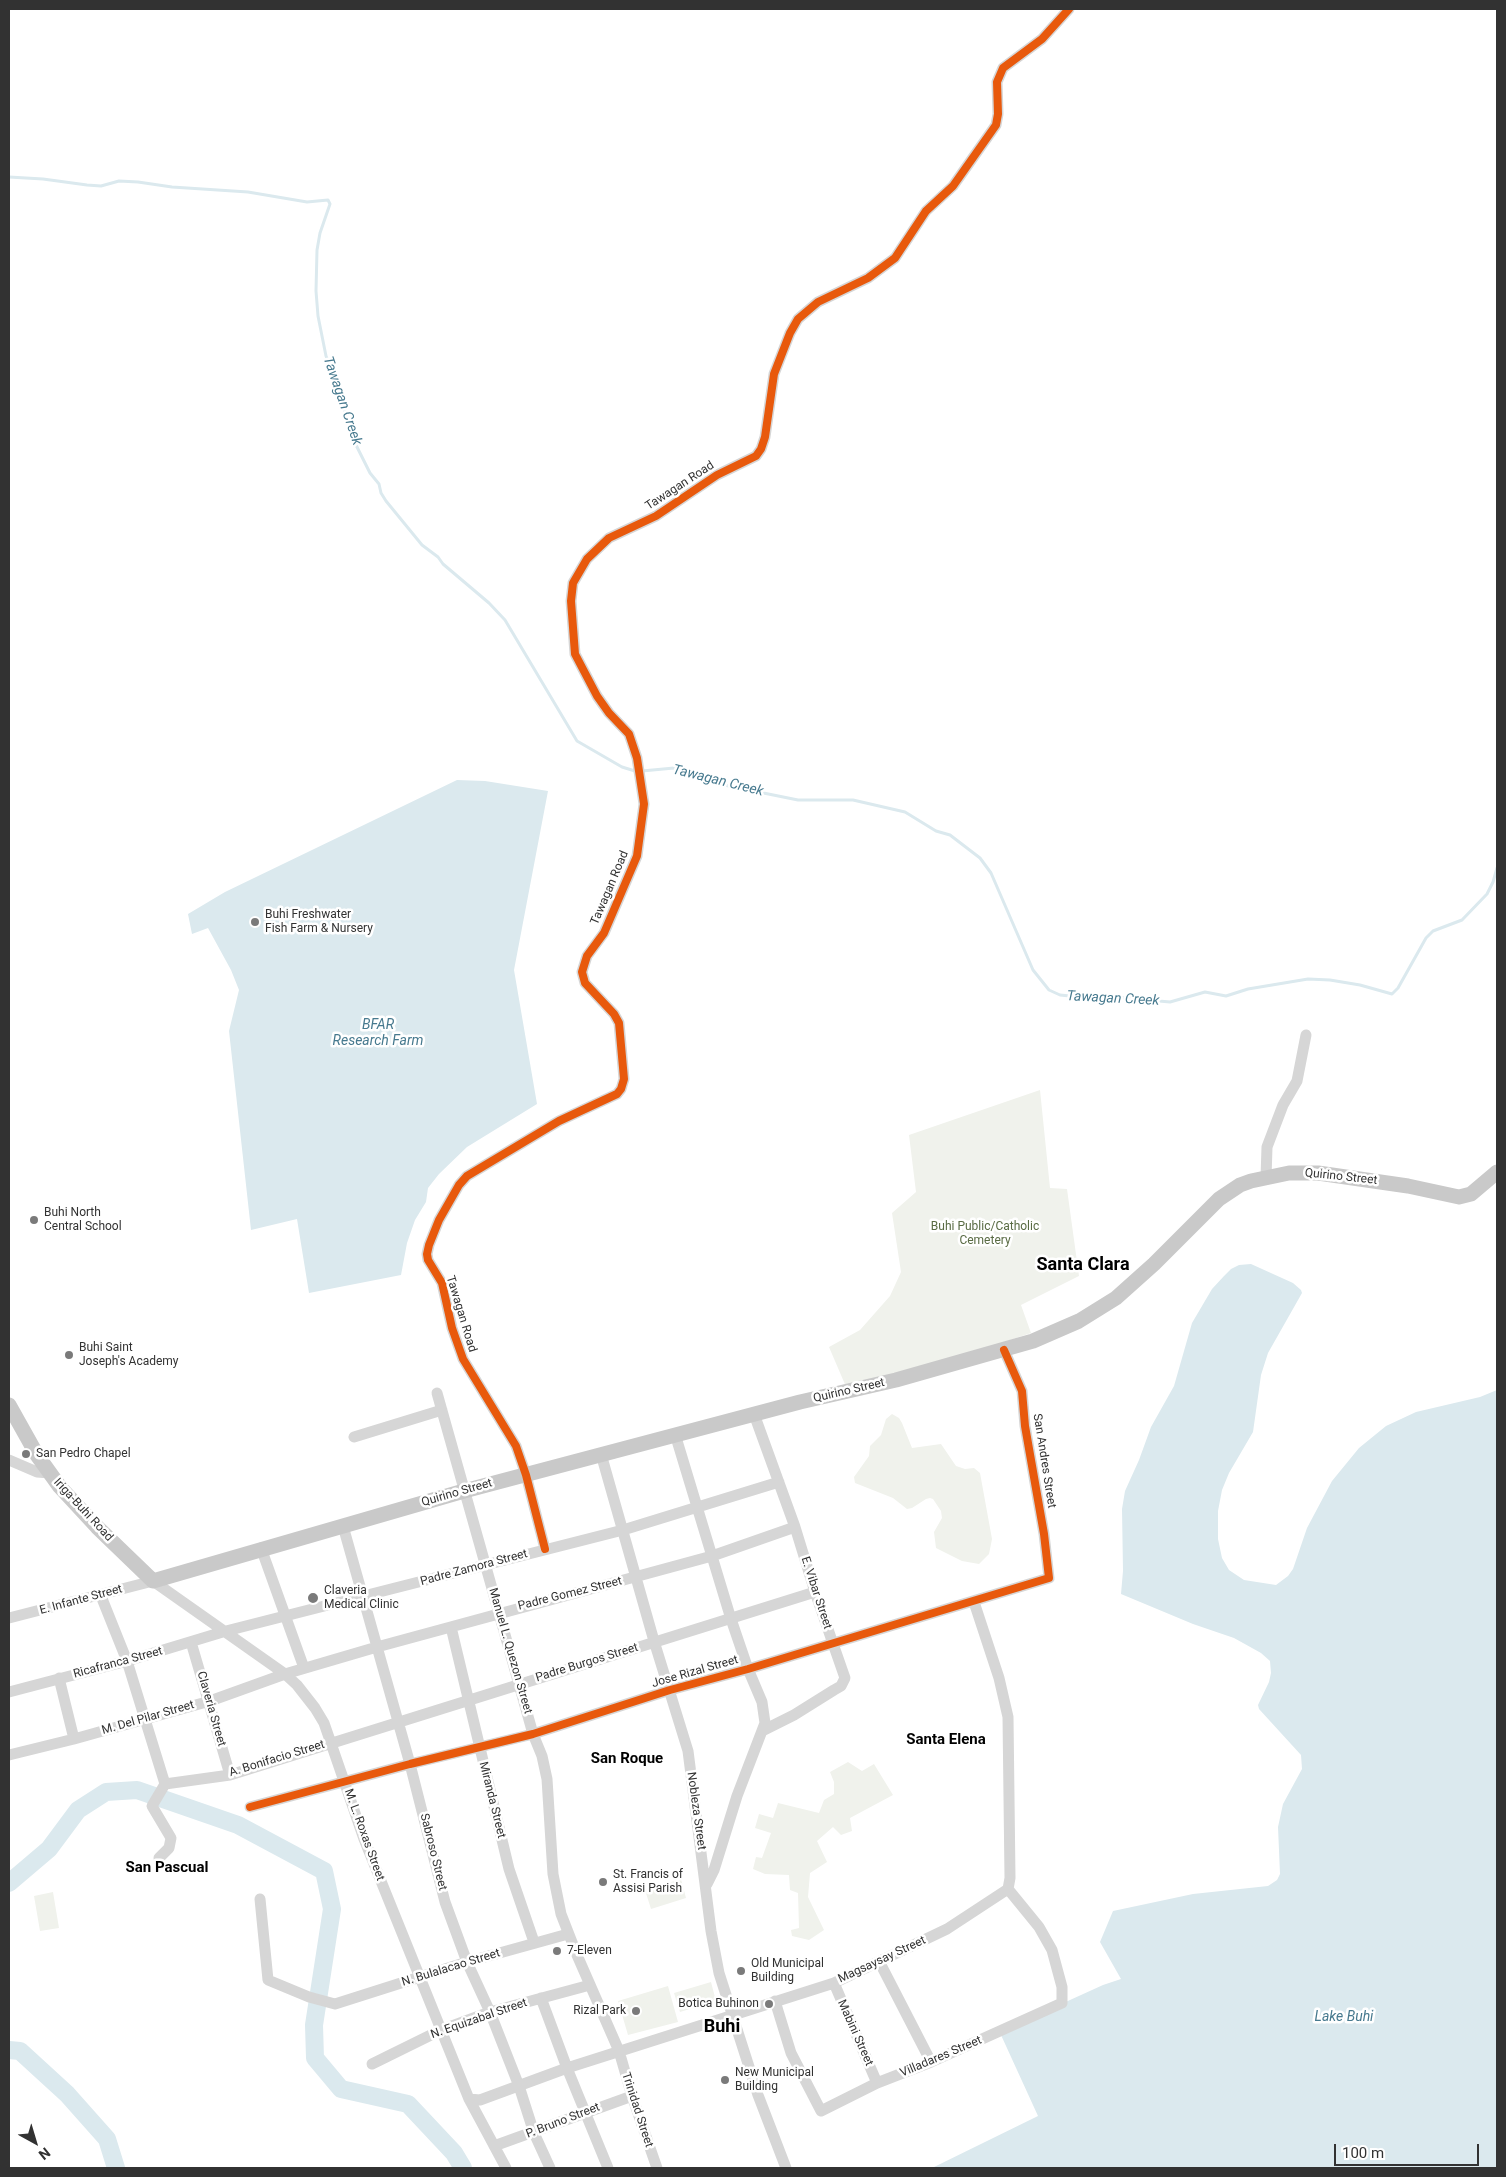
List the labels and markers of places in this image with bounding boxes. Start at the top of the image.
place label: Buhi Freshwater Fish Farm & Nursery [265,908,373,936]
marker: Buhi Freshwater Fish Farm & Nursery [249,916,261,928]
place label: Buhi North Central School [44,1206,122,1234]
marker: Buhi North Central School [28,1214,40,1226]
place label: Buhi Saint Joseph's Academy [79,1341,179,1369]
marker: Buhi Saint Joseph's Academy [63,1349,75,1361]
place label: San Pedro Chapel [36,1447,131,1461]
marker: San Pedro Chapel [20,1448,32,1460]
place label: Claveria Medical Clinic [324,1584,399,1612]
marker: Claveria Medical Clinic [306,1591,320,1605]
place label: St. Francis of Assisi Parish [613,1868,683,1896]
marker: St. Francis of Assisi Parish [597,1876,609,1888]
place label: 7-Eleven [567,1944,612,1958]
marker: 7-Eleven [551,1945,563,1957]
place label: Old Municipal Building [751,1957,824,1985]
marker: Old Municipal Building [735,1965,747,1977]
place label: Botica Buhinon [678,1997,759,2011]
marker: Botica Buhinon [763,1998,775,2010]
place label: Rizal Park [573,2004,626,2018]
marker: Rizal Park [630,2005,642,2017]
place label: New Municipal Building [735,2066,814,2094]
marker: New Municipal Building [719,2074,731,2086]

